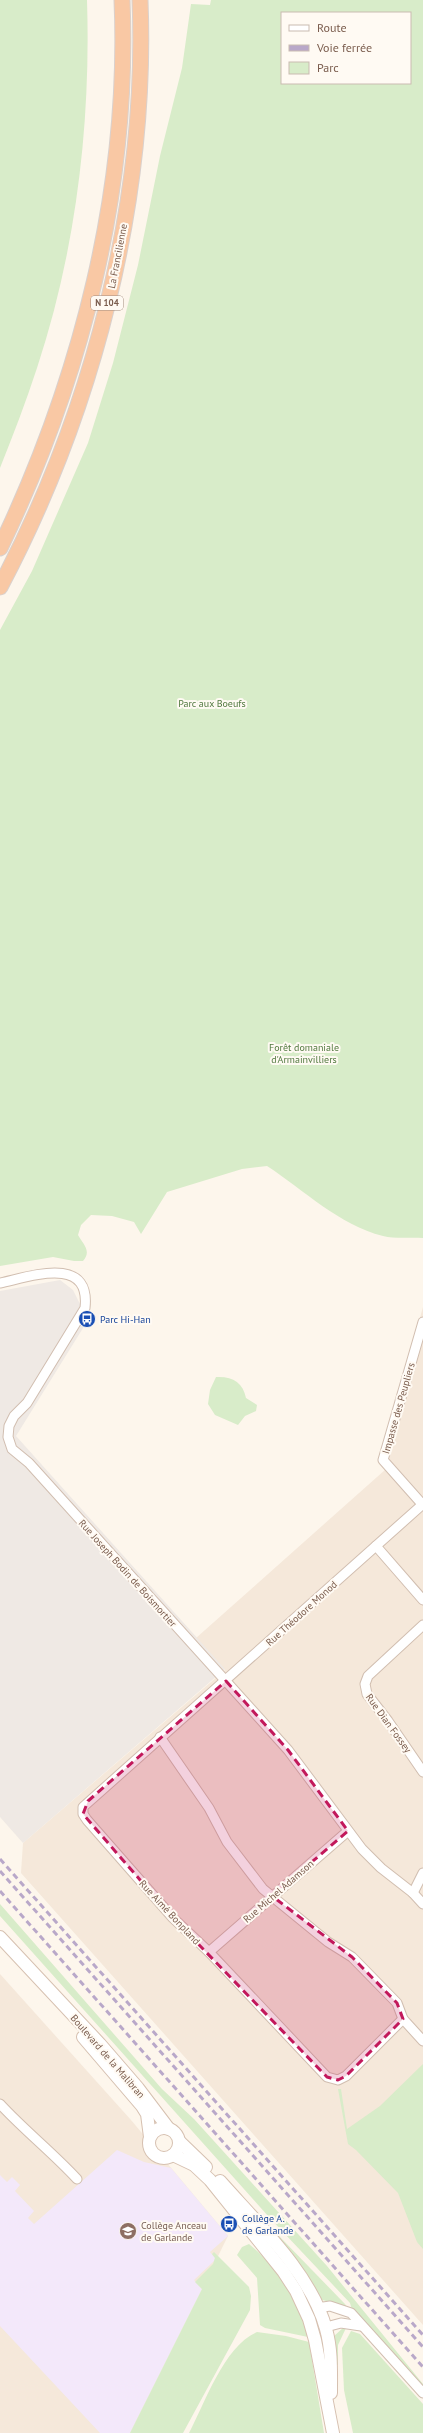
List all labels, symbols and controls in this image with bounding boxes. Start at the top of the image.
legend [281,12,411,84]
text: Route [317,20,347,35]
text: Voie ferrée [316,40,372,55]
text: Parc [317,60,339,75]
street label: La Francilienne [105,223,130,289]
road number: N 104 [91,296,123,310]
park label: Parc aux Boeufs [178,697,246,710]
park label: Forêt domaniale d'Armainvilliers [269,1041,339,1066]
bus stop icon: Parc Hi-Han [77,1309,97,1329]
place label: Parc Hi-Han [100,1313,151,1326]
street label: Impasse des Peupliers [379,1361,418,1455]
street label: Rue Joseph Bodin de Boismortier [76,1517,180,1630]
street label: Rue Théodore Monod [263,1578,340,1649]
street label: Rue Dian Fossey [363,1691,415,1756]
street label: Rue Michel Adamson [240,1857,316,1926]
street label: Rue Aimé Bonpland [136,1877,203,1947]
street label: Boulevard de la Malibran [68,2012,148,2101]
place label: Collège A. de Garlande [242,2212,293,2237]
bus stop icon: Collège A. de Garlande [219,2214,239,2234]
place label: Collège Anceau de Garlande [141,2219,206,2244]
school or university icon: Collège Anceau de Garlande [118,2221,138,2241]

